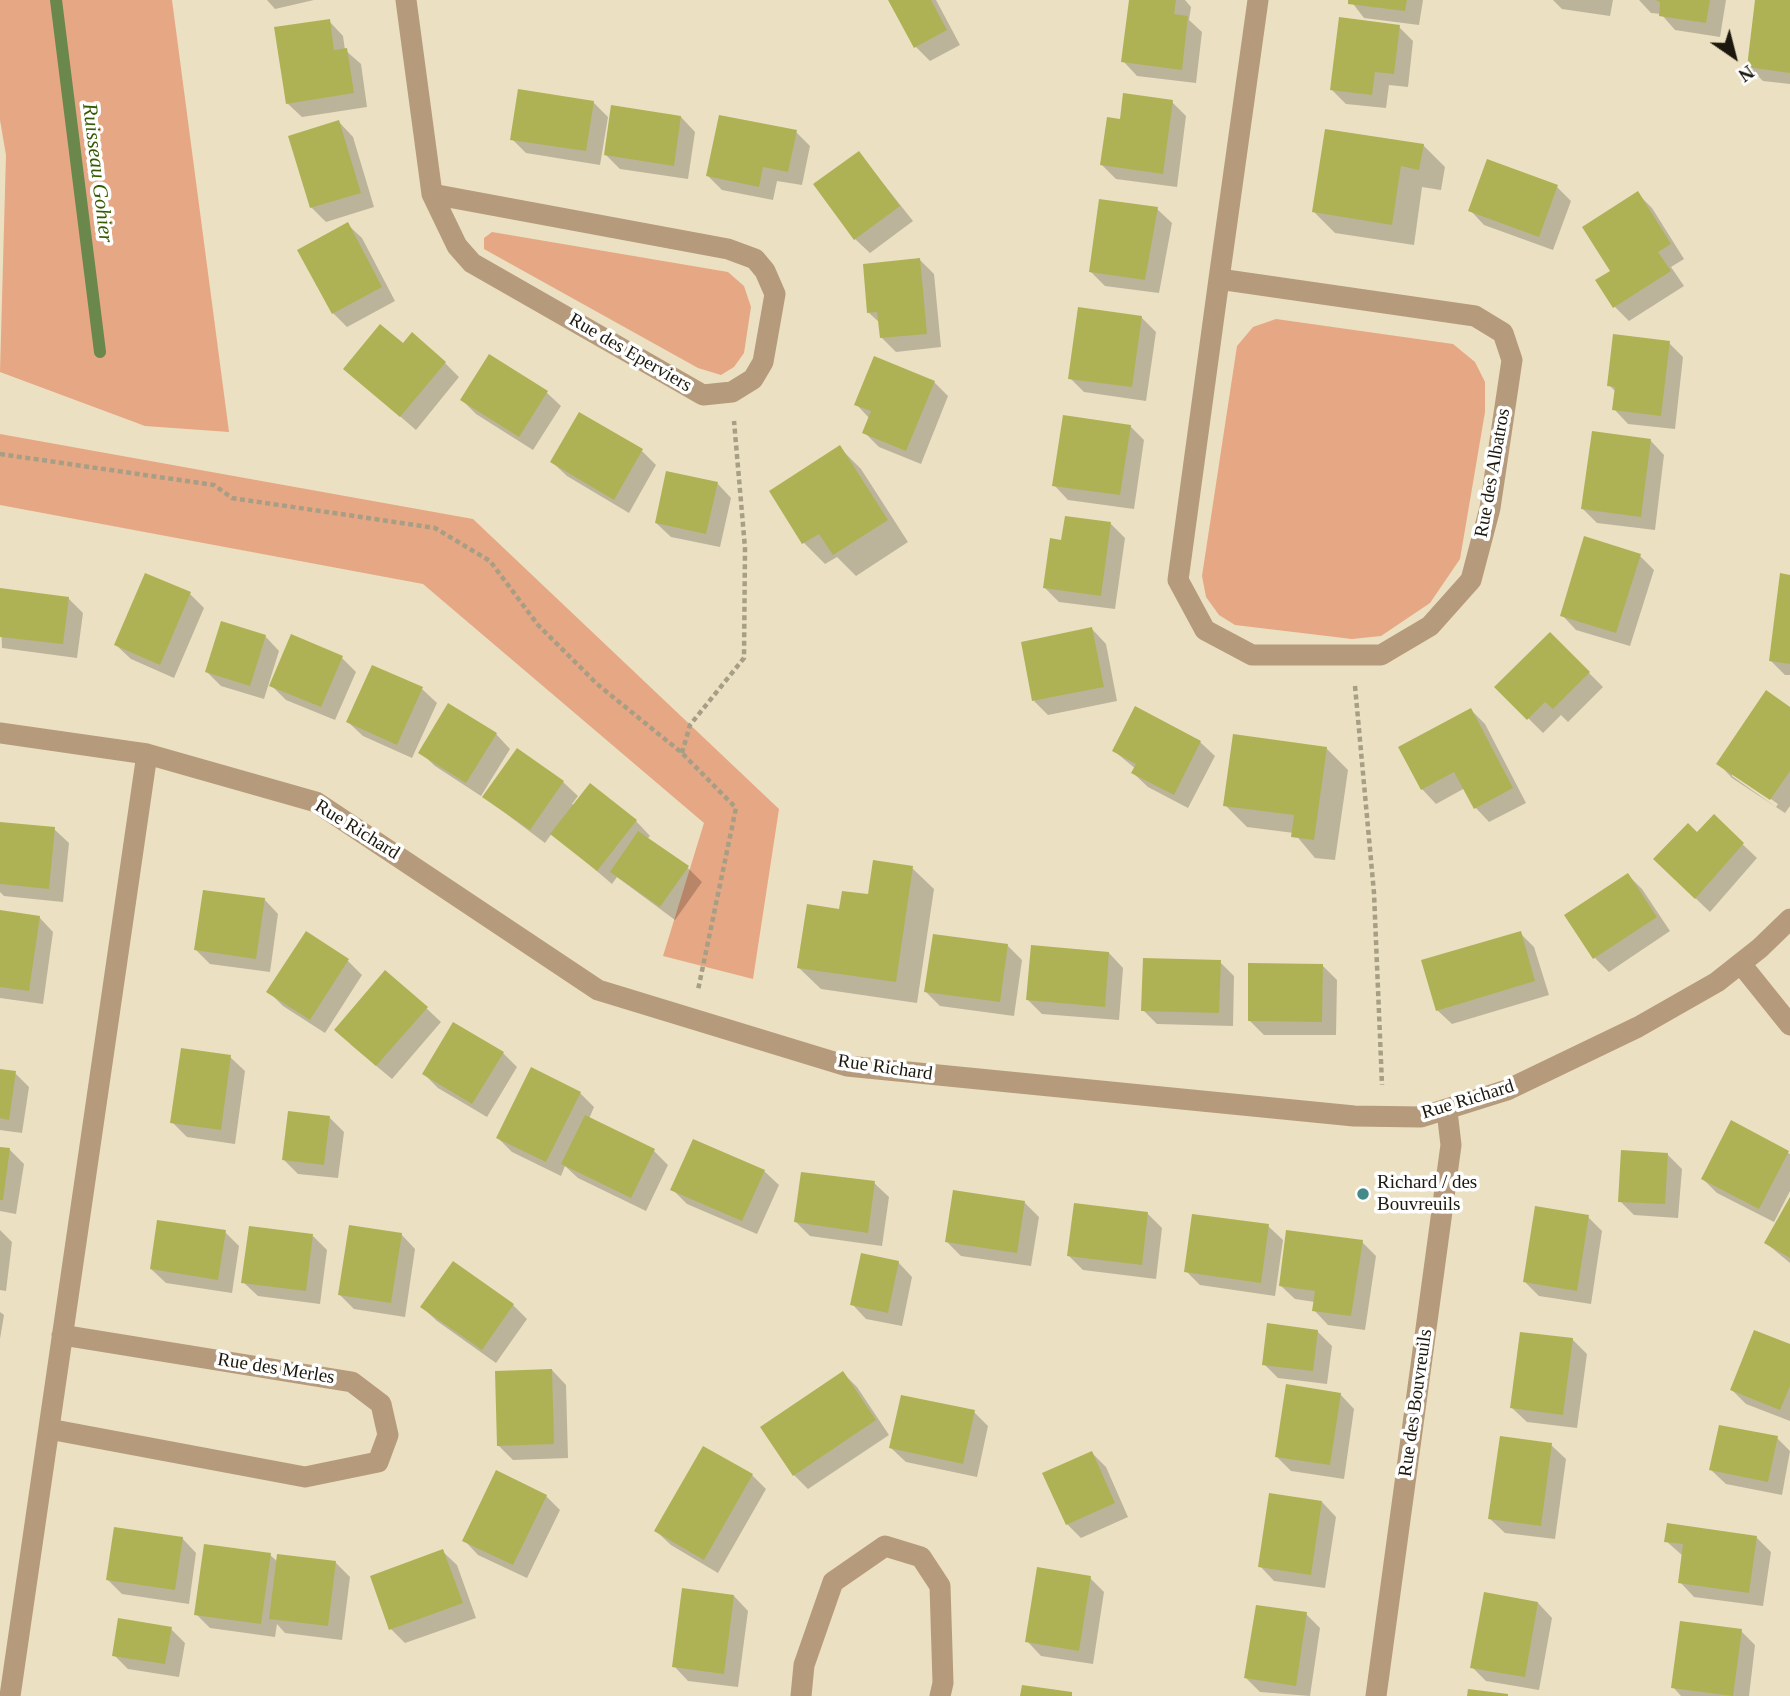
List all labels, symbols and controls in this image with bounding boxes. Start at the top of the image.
north arrow [1699,21,1769,91]
text: N [1735,61,1758,86]
water label: Ruisseau Gohier [76,102,118,244]
street label: Rue des Eperviers [564,309,696,397]
street label: Rue des Albatros [1470,407,1516,539]
street label: Rue Richard [310,795,404,865]
street label: Rue Richard [836,1050,934,1086]
street label: Rue Richard [1419,1075,1517,1125]
place label: Richard / des Bouvreuils [1377,1172,1477,1216]
marker: Richard / des Bouvreuils [1355,1186,1371,1202]
street label: Rue des Bouvreuils [1394,1328,1438,1478]
street label: Rue des Merles [216,1348,336,1390]

